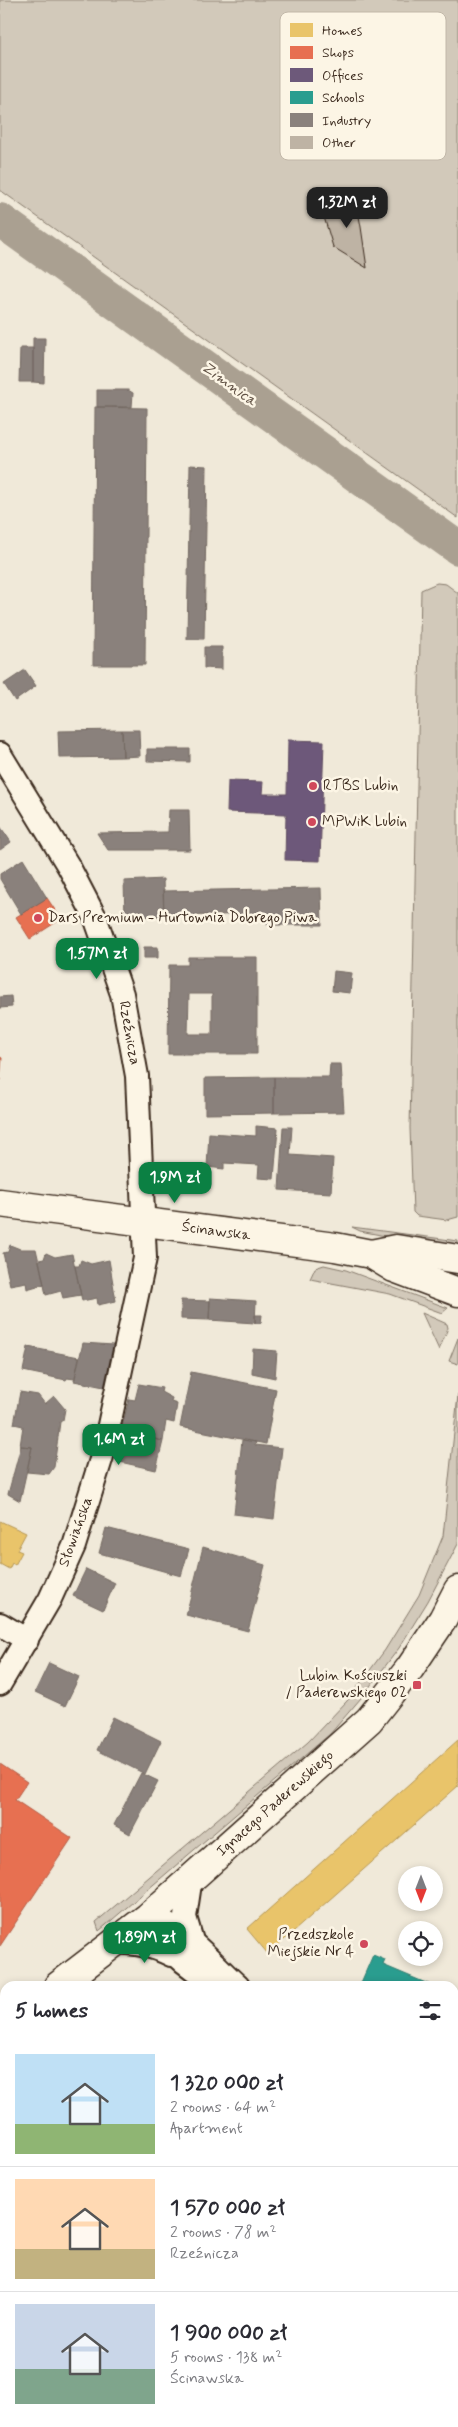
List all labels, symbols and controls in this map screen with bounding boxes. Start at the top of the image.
legend [280,12,446,160]
text: Homes [322,22,363,40]
text: Shops [322,44,354,62]
text: Offices [322,67,363,85]
text: Schools [322,89,365,107]
text: Industry [322,112,371,130]
text: Other [322,134,356,152]
pin: 1.32M zł [295,186,399,229]
text: 1.32M zł [318,192,376,213]
water label: Zimnica [197,357,262,412]
place label: RTBS Lubin [323,776,398,796]
marker: RTBS Lubin [307,780,319,792]
place label: MPWiK Lubin [322,812,407,832]
marker: MPWiK Lubin [306,816,318,828]
place label: Dars Premium - Hurtownia Dobrego Piwa [48,908,318,928]
marker: Dars Premium - Hurtownia Dobrego Piwa [32,912,44,924]
pin: 1.57M zł [45,938,149,980]
text: 1.57M zł [67,943,127,964]
street label: Rzeźnicza [113,999,145,1067]
pin: 1.9M zł [129,1162,221,1204]
text: 1.9M zł [150,1167,200,1188]
street label: Ścinawska [181,1216,253,1246]
pin: 1.6M zł [73,1424,165,1466]
text: 1.6M zł [93,1429,145,1450]
street label: Słowiańska [54,1494,98,1570]
place label: Lubin Kościuszki / Paderewskiego 02 [285,1666,407,1703]
marker: Lubin Kościuszki / Paderewskiego 02 [411,1679,423,1691]
street label: Ignacego Paderewskiego [212,1746,338,1861]
north arrow [398,1866,442,1911]
map controls [398,1866,443,1966]
button: locate [398,1921,443,1966]
pin: 1.89M zł [93,1922,197,1964]
place label: Przedszkole Miejskie Nr 4 [267,1925,354,1962]
text: 1.89M zł [114,1927,176,1948]
marker: Przedszkole Miejskie Nr 4 [358,1938,370,1950]
text: 5 homes [15,1997,88,2025]
icon: filters [416,1997,444,2025]
text: 1 320 000 zł [170,2069,283,2097]
icon: home [55,2074,115,2134]
text: 2 rooms · 64 m² [170,2097,276,2118]
text: Apartment [170,2118,243,2139]
text: 1 570 000 zł [170,2194,285,2222]
icon: home [55,2199,115,2259]
text: 2 rooms · 78 m² [170,2222,277,2243]
text: Rzeźnicza [170,2243,239,2264]
text: 1 900 000 zł [170,2319,287,2347]
icon: home [55,2324,115,2384]
text: 5 rooms · 138 m² [170,2347,282,2368]
text: Ścinawska [170,2368,244,2389]

